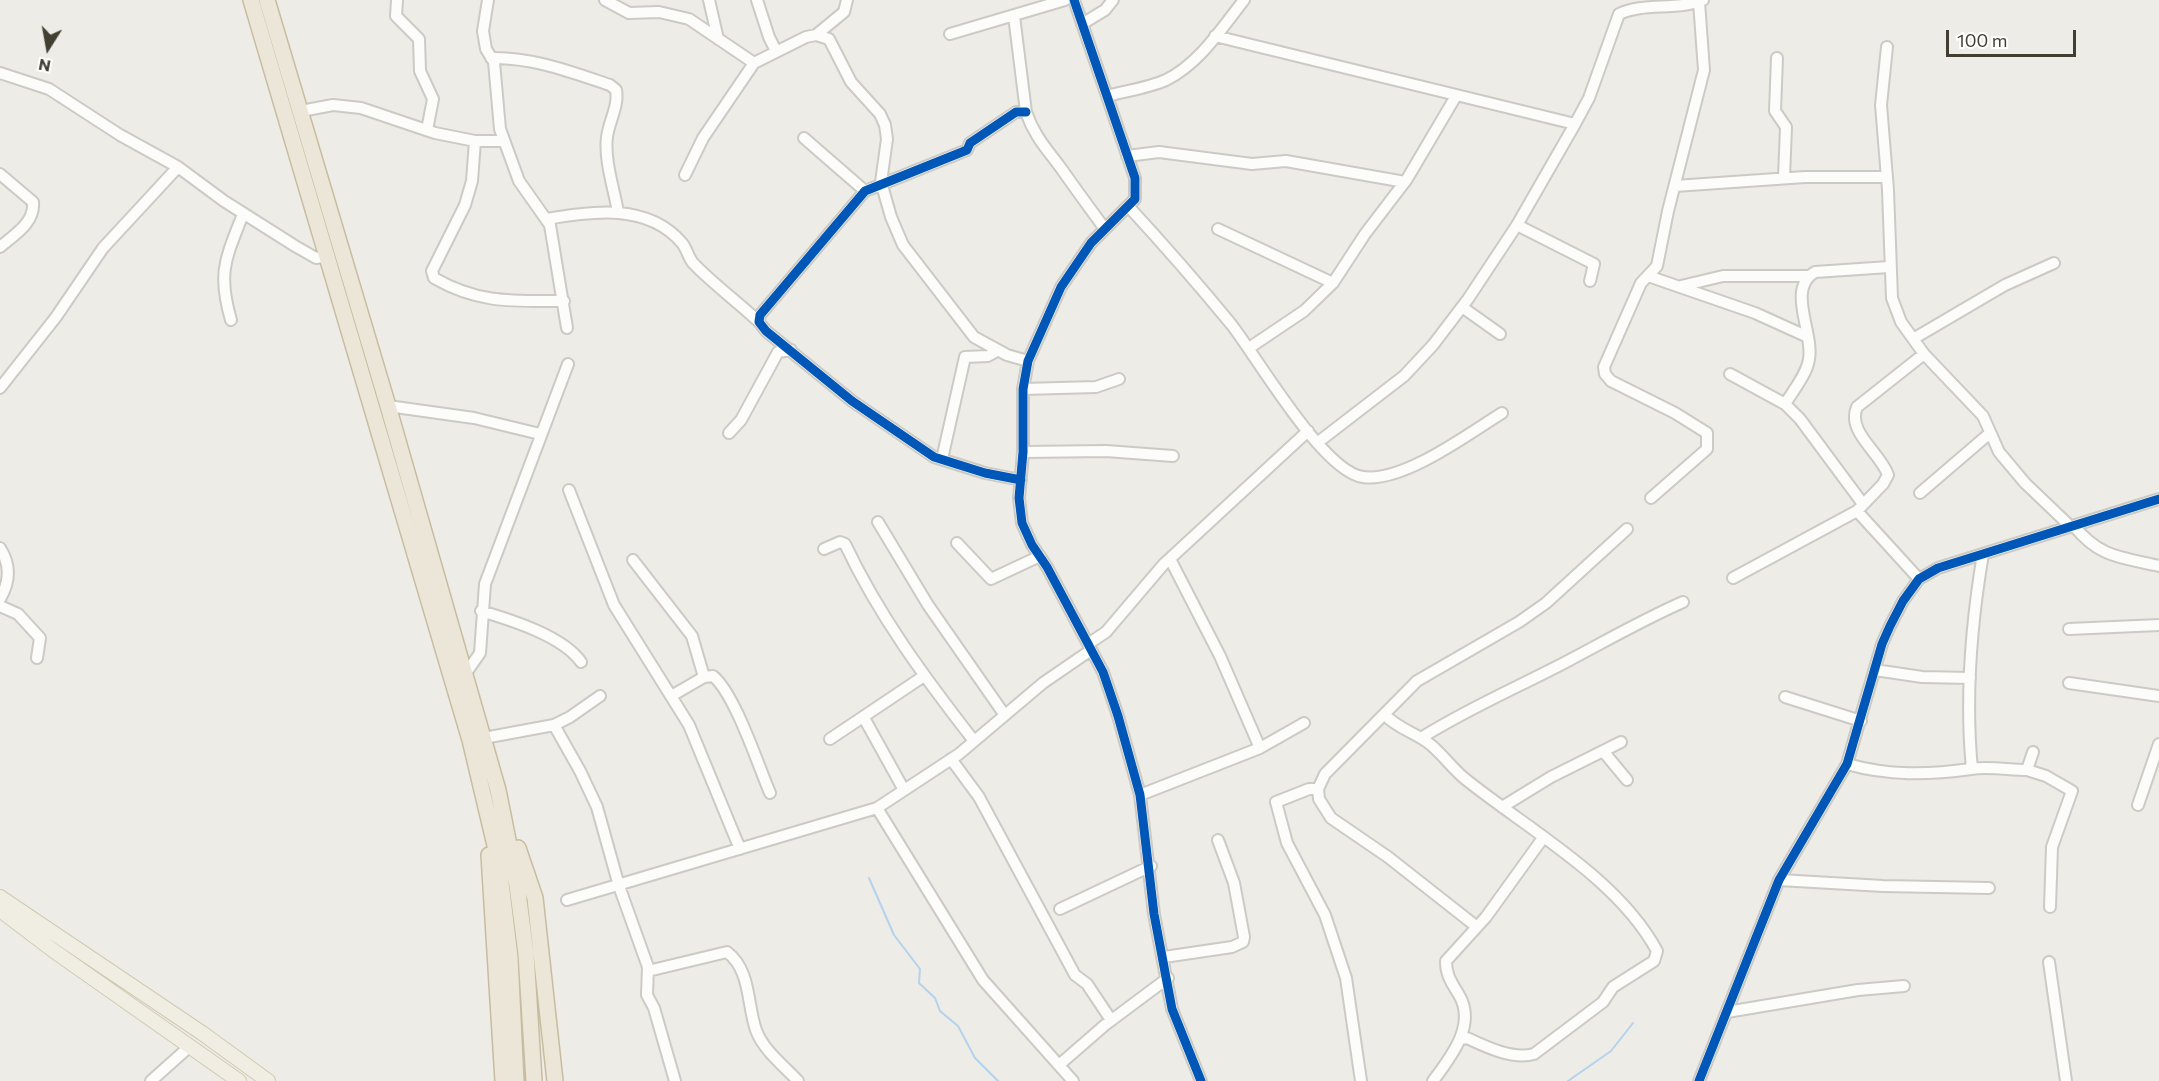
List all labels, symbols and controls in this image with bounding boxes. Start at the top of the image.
north arrow [18,18,78,78]
scale bar [1949,18,2080,56]
text: 100 m [1957,29,2007,51]
text: N [37,56,52,77]

